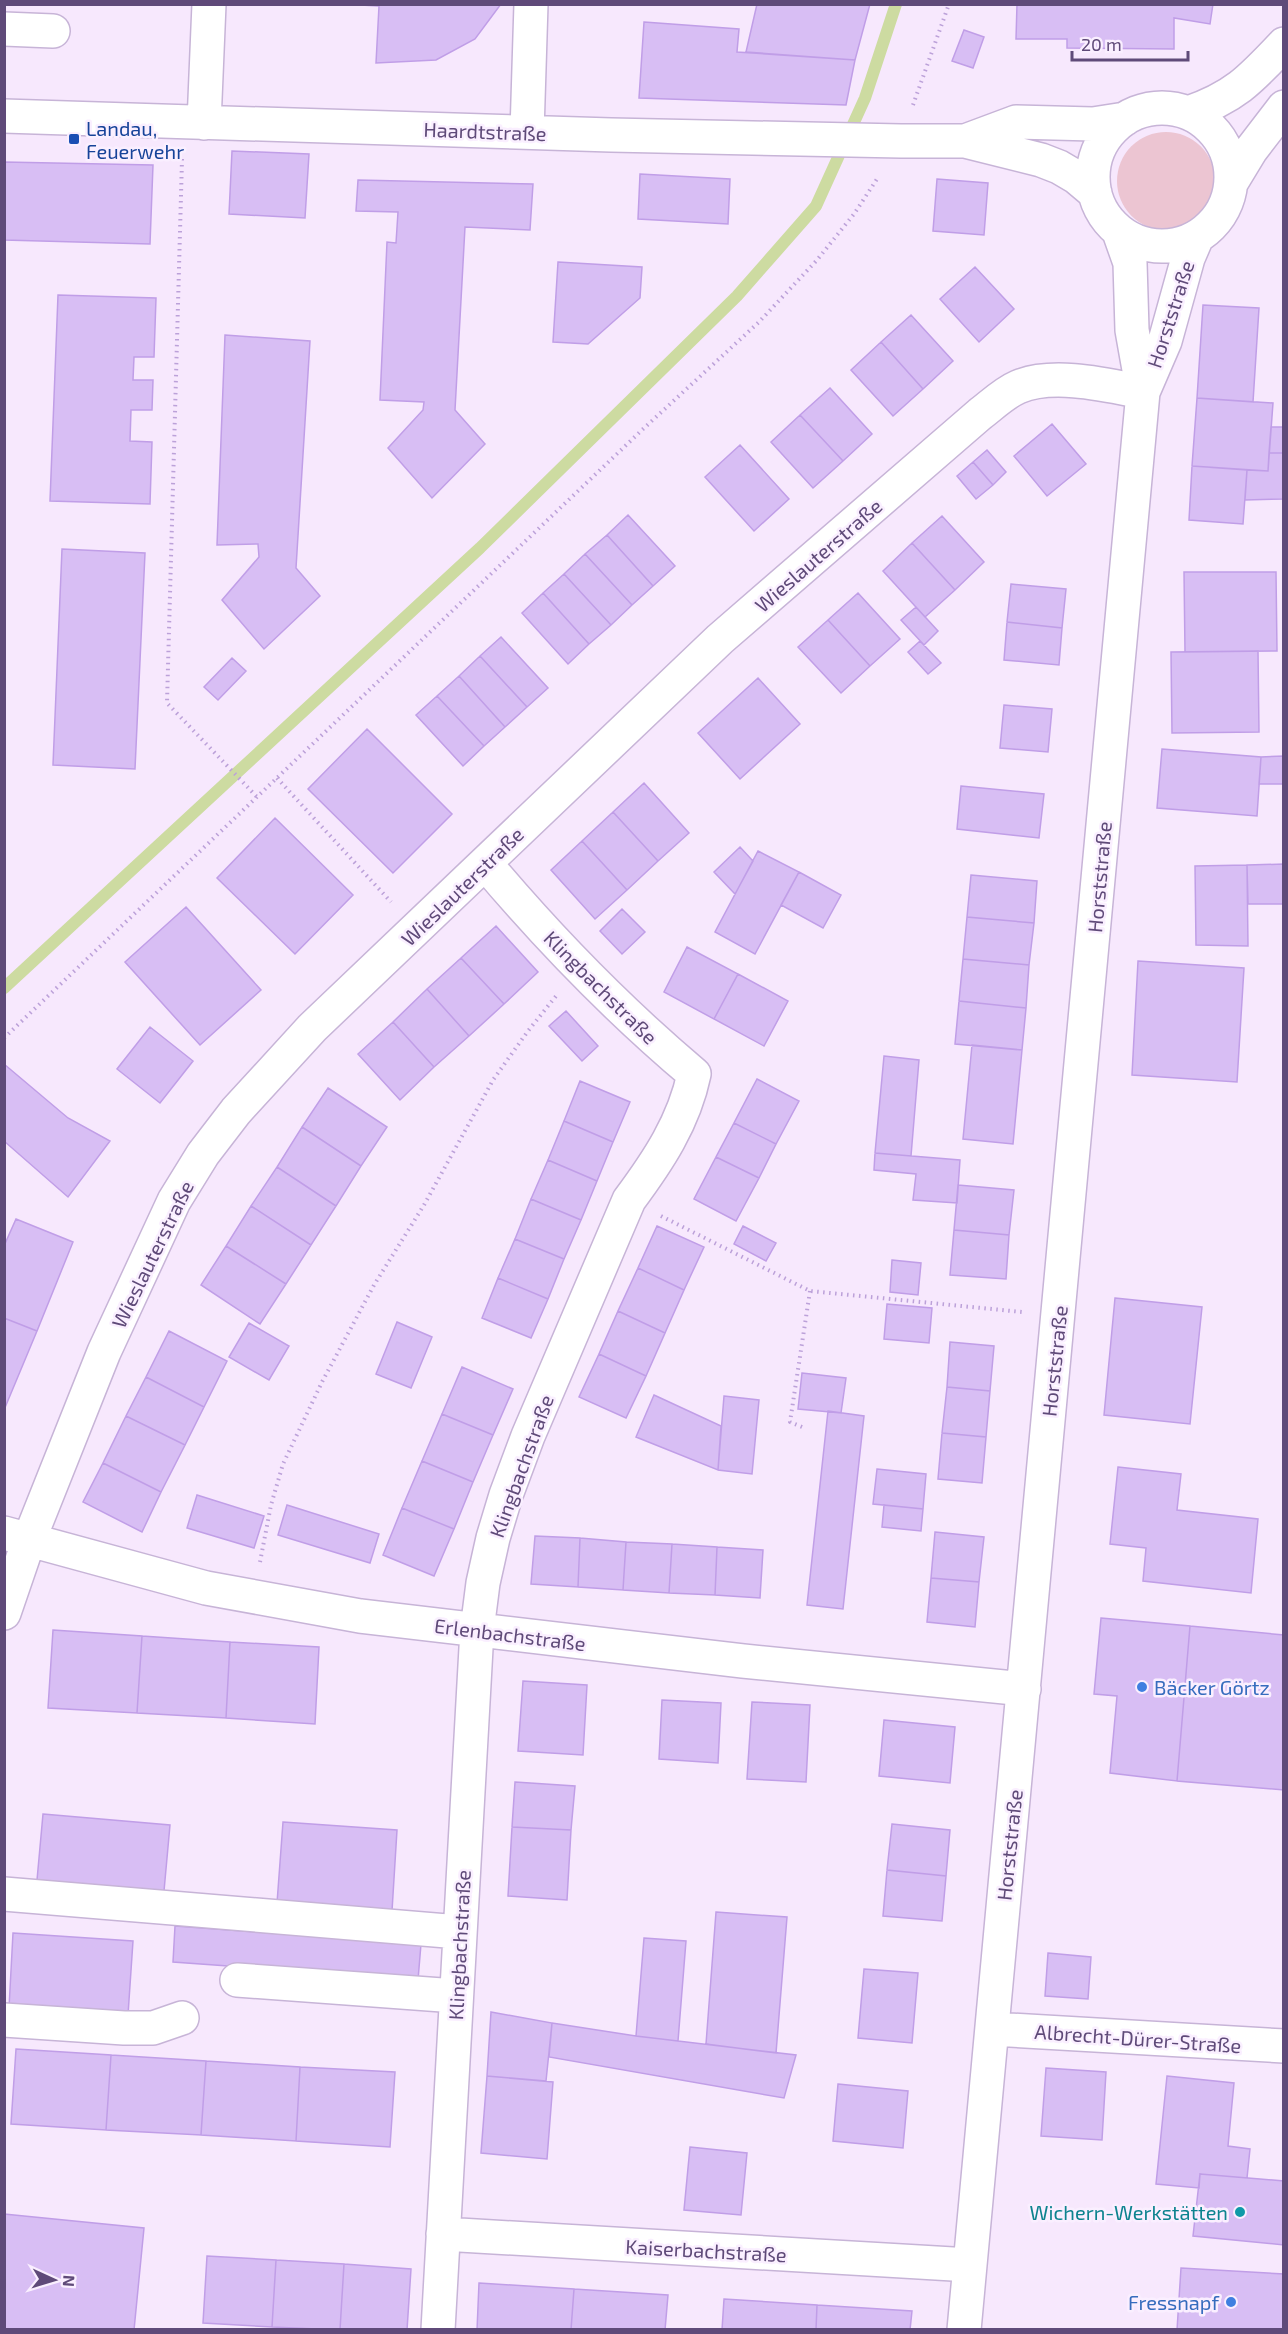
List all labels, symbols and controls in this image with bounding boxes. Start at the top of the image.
scale bar [1072,24,1188,62]
text: 20 m [1081,33,1122,55]
place label: Landau, Feuerwehr [86,116,184,163]
street label: Haardtstraße [423,117,547,145]
marker: Landau, Feuerwehr [67,132,81,146]
street label: Horststraße [1141,257,1199,371]
street label: Wieslauterstraße [750,493,886,617]
street label: Horststraße [1082,820,1116,934]
street label: Wieslauterstraße [396,822,528,950]
street label: Klingbachstraße [539,925,663,1049]
street label: Wieslauterstraße [106,1177,198,1331]
street label: Horststraße [1036,1304,1072,1418]
street label: Klingbachstraße [484,1391,558,1541]
street label: Erlenbachstraße [433,1613,587,1655]
place label: Bäcker Görtz [1154,1675,1270,1699]
marker: Bäcker Görtz [1135,1680,1149,1694]
street label: Horststraße [991,1788,1027,1902]
street label: Klingbachstraße [443,1869,475,2021]
street label: Albrecht-Dürer-Straße [1034,2019,1242,2057]
place label: Wichern-Werkstätten [1030,2200,1228,2224]
marker: Wichern-Werkstätten [1233,2205,1247,2219]
street label: Kaiserbachstraße [625,2234,787,2266]
north arrow [24,2250,84,2310]
text: N [60,2275,79,2288]
place label: Fressnapf [1128,2290,1219,2314]
marker: Fressnapf [1224,2295,1238,2309]

